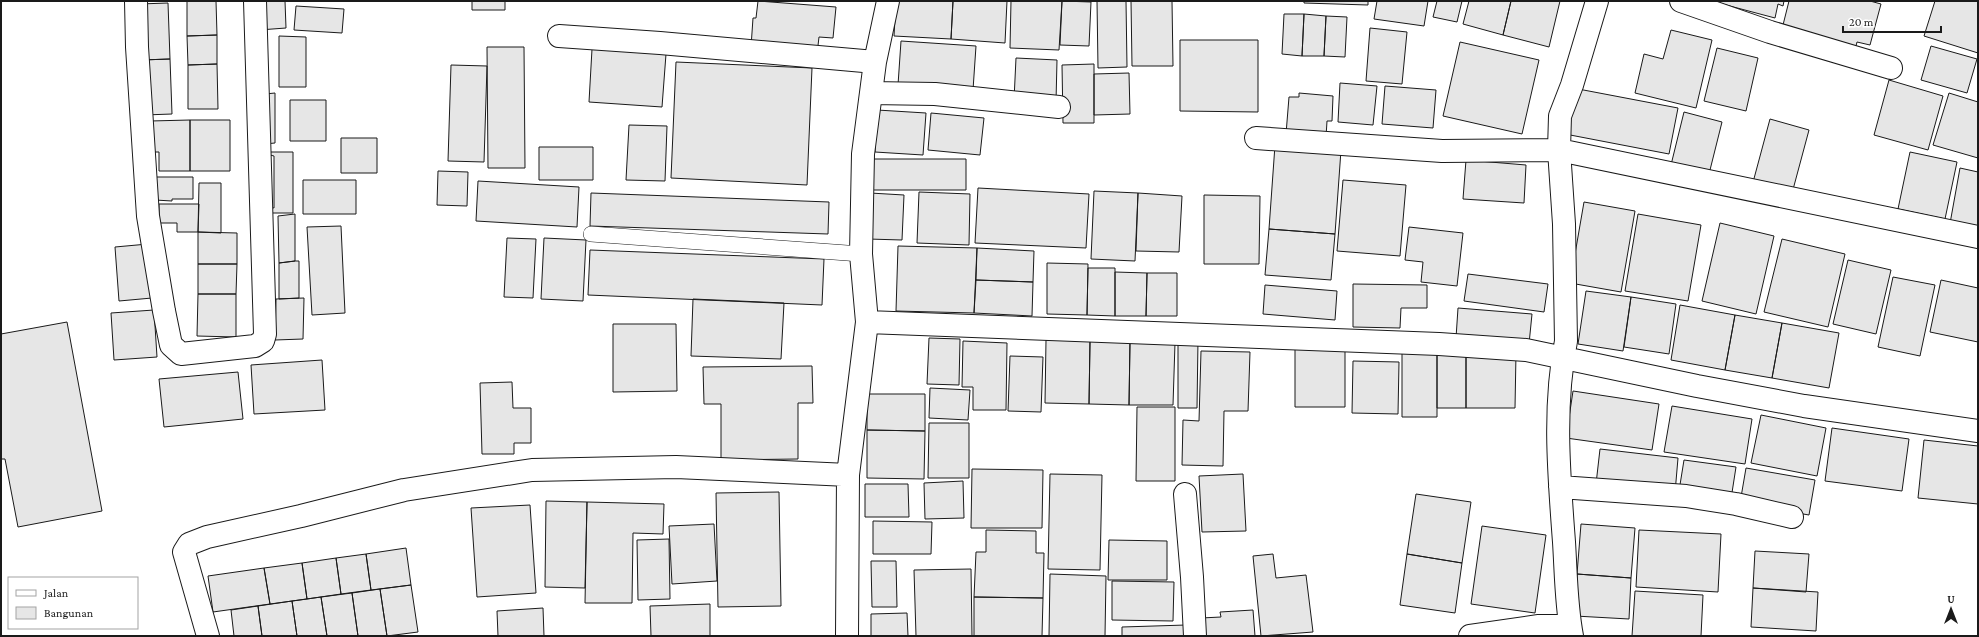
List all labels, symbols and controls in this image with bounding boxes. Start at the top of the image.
scale bar [1843,8,1941,34]
text: 20 m [1849,15,1874,29]
legend [8,577,138,629]
text: Jalan [43,586,69,600]
north arrow [1931,589,1971,629]
text: U [1947,593,1955,605]
text: Bangunan [44,606,94,620]

